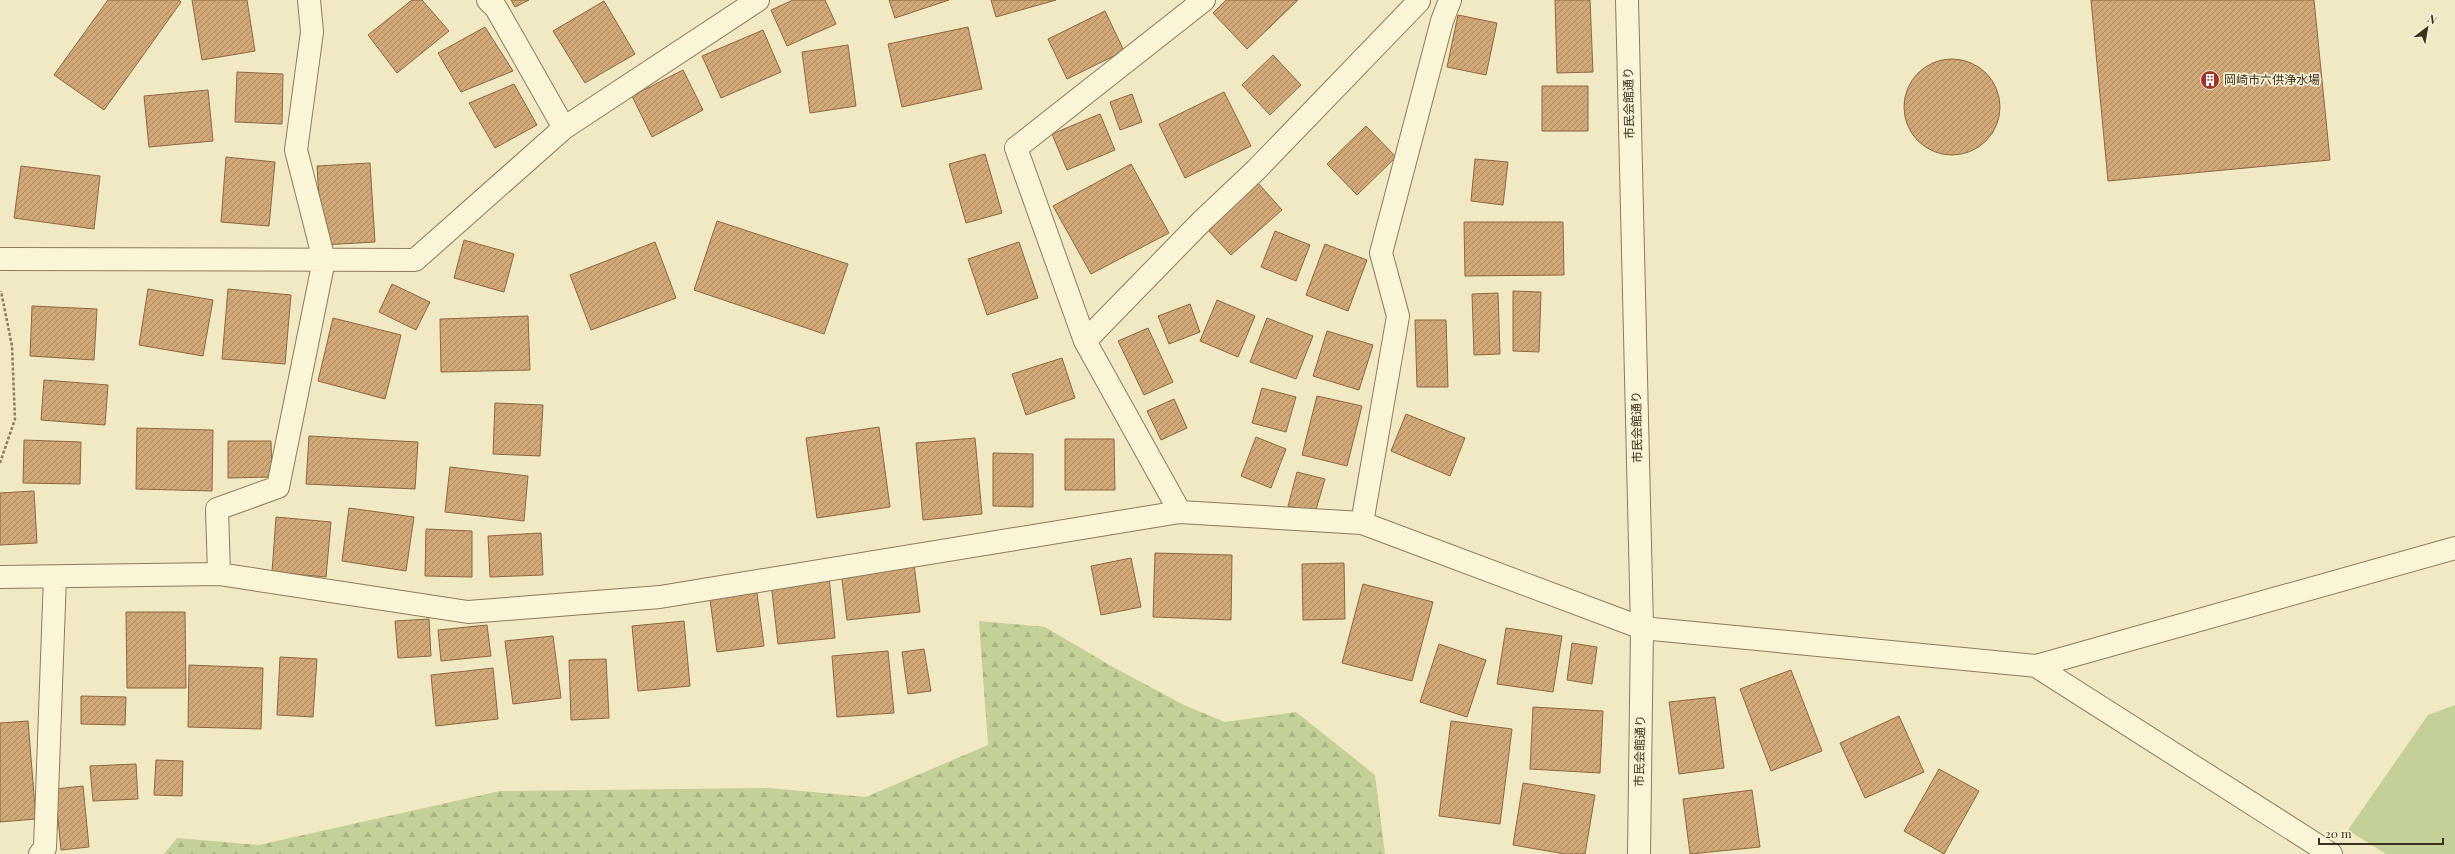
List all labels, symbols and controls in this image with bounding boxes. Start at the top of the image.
north arrow [2407,8,2447,48]
text: N [2425,11,2440,28]
street label: 市民会館通り [1619,67,1637,139]
building icon: 岡崎市六供浄水場 [2199,69,2221,91]
place label: 岡崎市六供浄水場 [2224,71,2320,87]
street label: 市民会館通り [1627,391,1645,463]
street label: 市民会館通り [1630,715,1648,787]
scale bar [2319,820,2443,846]
text: 20 m [2325,825,2352,841]

